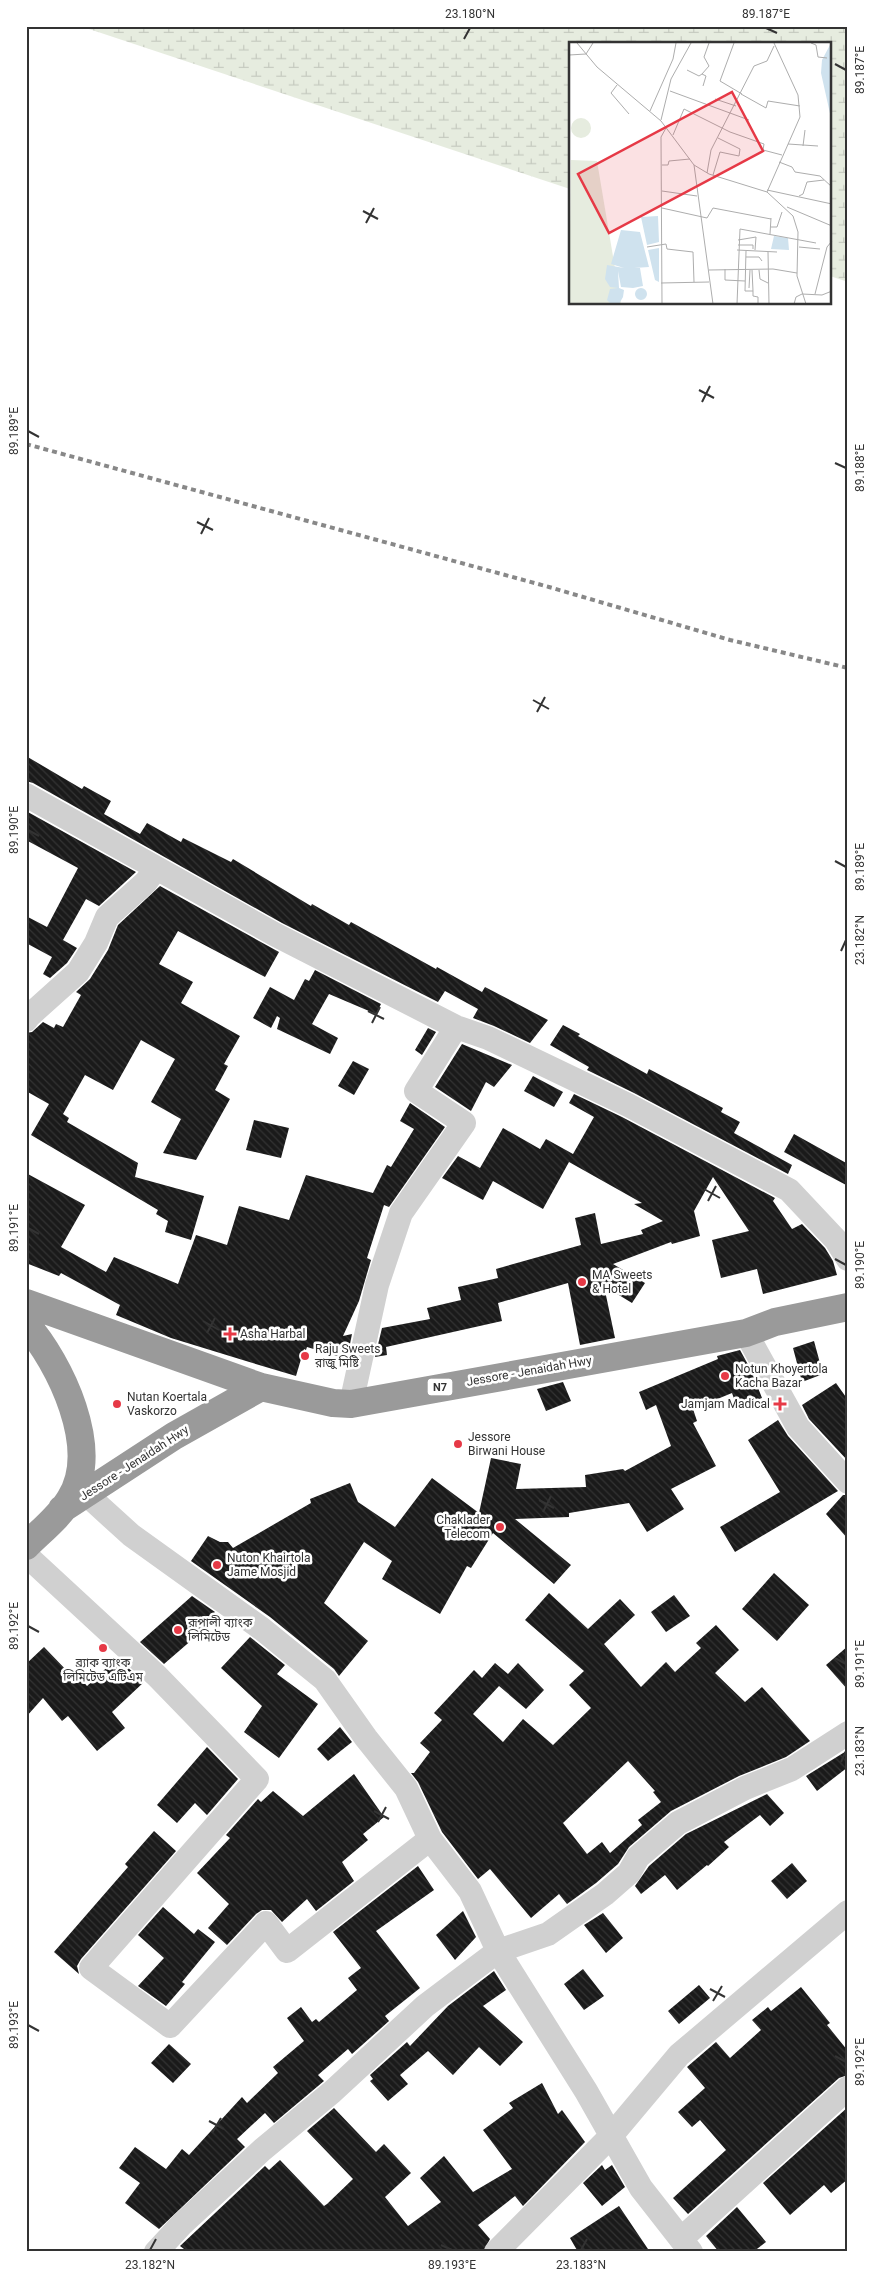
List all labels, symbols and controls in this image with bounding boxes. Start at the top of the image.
text: 23.180°N [445,7,495,21]
text: 89.187°E [742,7,790,21]
inset map [569,42,832,305]
text: 89.187°E [853,46,867,94]
text: 89.189°E [7,407,21,455]
text: 89.188°E [853,444,867,492]
text: 89.190°E [7,806,21,854]
text: 89.189°E [853,843,867,891]
text: 23.182°N [853,915,867,965]
text: 89.191°E [7,1204,21,1252]
text: 89.190°E [853,1241,867,1289]
place label: MA Sweets & Hotel [592,1268,652,1296]
marker: MA Sweets & Hotel [576,1276,588,1288]
place label: Asha Harbal [240,1327,305,1341]
marker: Asha Harbal [224,1328,236,1340]
place label: Raju Sweets রাজু মিষ্টি [314,1342,380,1370]
marker: Raju Sweets রাজু মিষ্টি [299,1350,311,1362]
street label: Jessore - Jenaidah Hwy [465,1353,593,1389]
place label: Notun Khoyertola Kacha Bazar [735,1362,828,1390]
marker: Notun Khoyertola Kacha Bazar [719,1370,731,1382]
road number: N7 [428,1378,452,1395]
place label: Nutan Koertala Vaskorzo [127,1390,207,1418]
place label: Jamjam Madical [681,1397,770,1411]
marker: Nutan Koertala Vaskorzo [111,1398,123,1410]
marker: Jamjam Madical [774,1398,786,1410]
street label: Jessore - Jenaidah Hwy [77,1422,191,1503]
place label: Jessore Birwani House [468,1430,545,1458]
marker: Jessore Birwani House [452,1438,464,1450]
place label: Chaklader Telecom [436,1513,490,1541]
marker: Chaklader Telecom [494,1521,506,1533]
place label: Nuton Khairtola Jame Mosjid [227,1551,310,1579]
marker: Nuton Khairtola Jame Mosjid [211,1559,223,1571]
text: 89.192°E [7,1602,21,1650]
place label: রূপালী ব্যাংক লিমিটেড [187,1615,253,1644]
marker: রূপালী ব্যাংক লিমিটেড [172,1624,184,1636]
text: 89.191°E [853,1640,867,1688]
marker: ব্র্যাক ব্যাংক লিমিটেড এটিএম [97,1642,109,1654]
place label: ব্র্যাক ব্যাংক লিমিটেড এটিএম [62,1656,143,1684]
text: 23.183°N [853,1726,867,1776]
text: 89.193°E [7,2001,21,2049]
text: 89.192°E [853,2038,867,2086]
text: 23.182°N [125,2258,175,2272]
text: 89.193°E [428,2258,476,2272]
text: 23.183°N [556,2258,606,2272]

